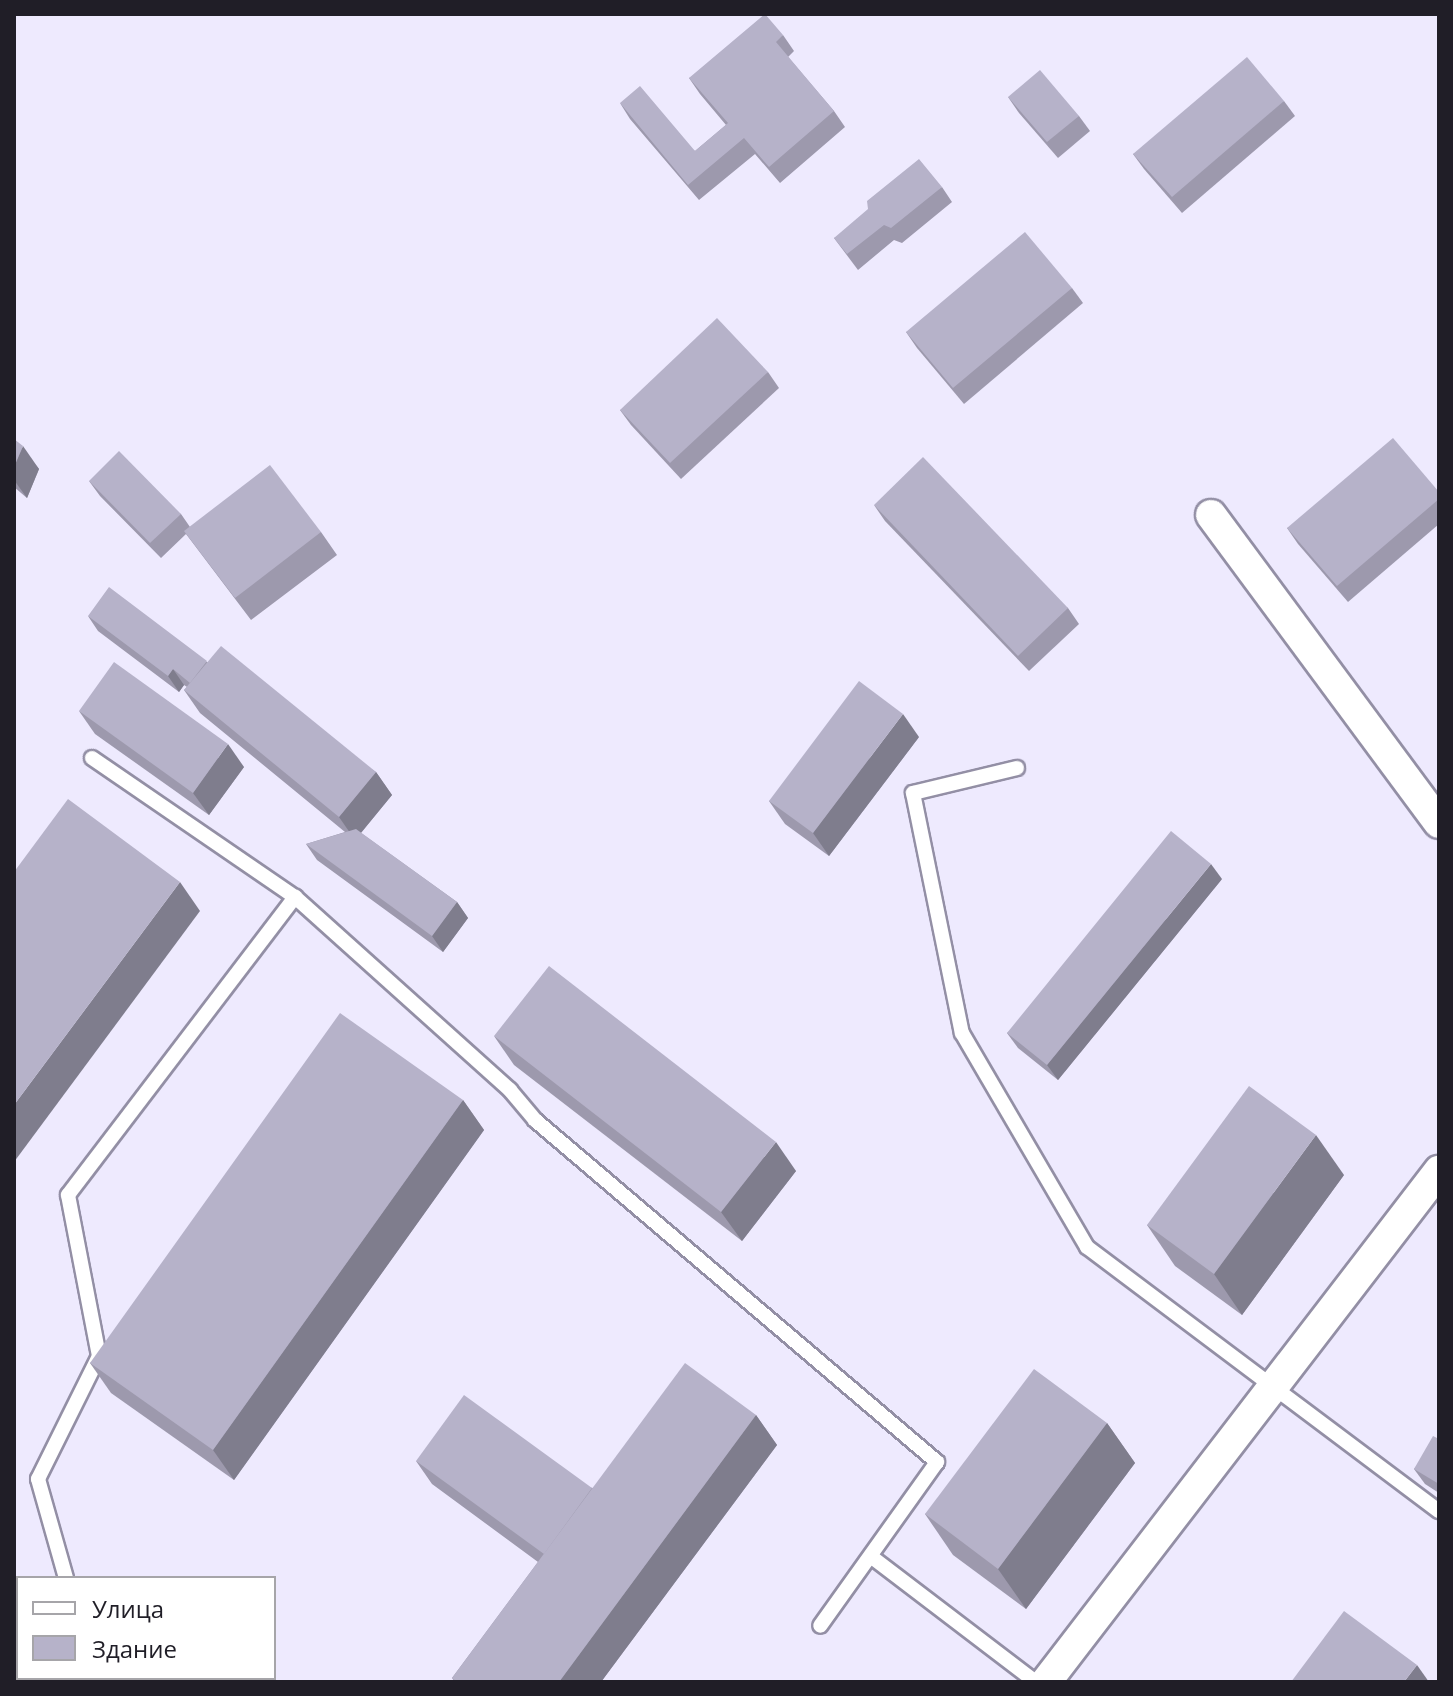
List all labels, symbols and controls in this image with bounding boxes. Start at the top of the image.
legend [16,1576,276,1680]
text: Улица [92,1592,164,1625]
text: Здание [92,1632,177,1665]

